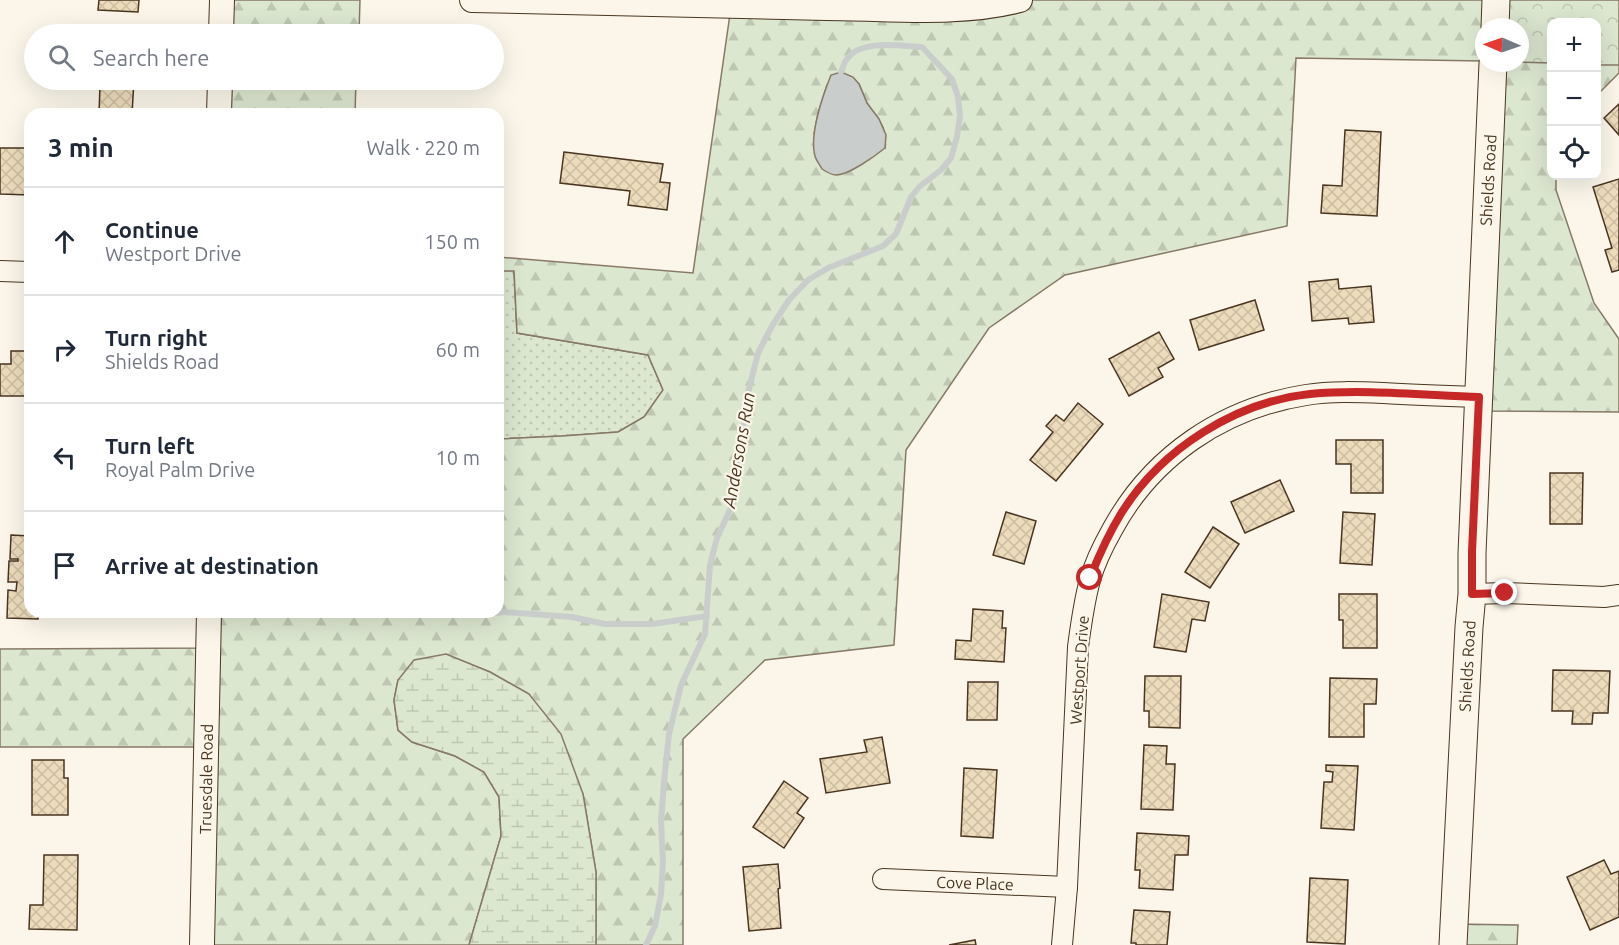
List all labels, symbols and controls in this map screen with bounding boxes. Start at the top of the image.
north arrow [1475,18,1529,72]
map controls [1547,18,1601,180]
button: + [1547,18,1601,72]
search box [24,24,504,90]
icon: search [45,41,78,74]
text: Search here [93,45,209,70]
button: − [1547,72,1601,126]
button: locate [1547,126,1601,180]
text: 3 min [48,133,114,162]
street label: Shields Road [1477,134,1499,226]
text: Walk · 220 m [367,136,480,159]
text: Continue [105,217,199,242]
icon: ahead [48,225,81,258]
text: 150 m [424,230,480,253]
text: Westport Drive [105,242,241,265]
text: Turn right [105,325,207,350]
icon: right [48,333,81,366]
text: 60 m [436,338,480,361]
text: Shields Road [105,350,219,373]
water label: Andersons Run [718,390,758,510]
text: Turn left [105,433,195,458]
icon: left [48,441,81,474]
text: 10 m [436,446,480,469]
text: Royal Palm Drive [105,458,255,481]
icon: arrive [48,549,81,582]
text: Arrive at destination [105,553,319,578]
route start [1076,564,1102,590]
route end [1491,579,1517,605]
street label: Westport Drive [1066,615,1092,725]
street label: Shields Road [1456,620,1478,712]
street label: Truesdale Road [196,724,216,834]
street label: Cove Place [936,873,1014,893]

